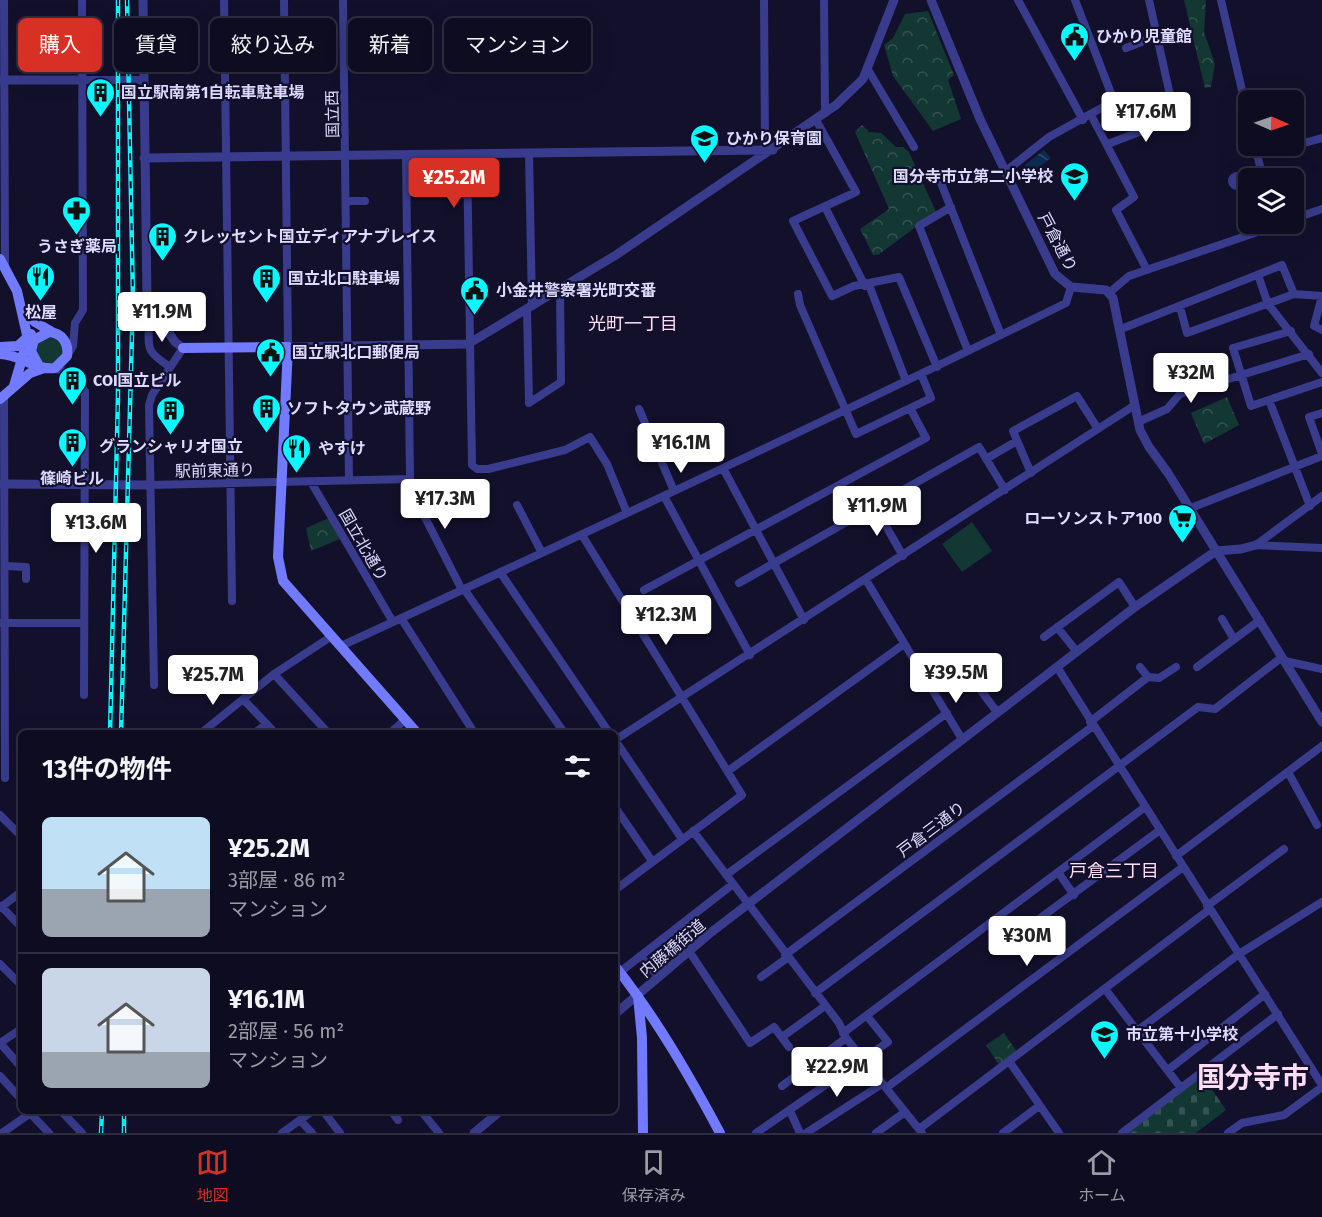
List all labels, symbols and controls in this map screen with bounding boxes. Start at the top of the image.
chip: 購入 [18,18,102,72]
chip: 賃貸 [114,18,198,72]
chip: 絞り込み [210,18,336,72]
chip: 新着 [348,18,432,72]
chip: マンション [444,18,591,72]
public building icon: ひかり児童館 [1059,20,1091,62]
place label: ひかり児童館 [1096,27,1192,46]
building icon: 国立駅南第1自転車駐車場 [84,76,116,118]
place label: 国立駅南第1自転車駐車場 [121,83,304,102]
street label: 国立西 [323,90,342,138]
north arrow [1238,90,1304,156]
map controls [1238,90,1304,234]
pin: ¥17.6M [1097,92,1195,143]
text: ¥17.6M [1116,99,1177,123]
school or university icon: ひかり保育園 [689,122,721,164]
place label: ひかり保育園 [726,129,822,148]
pin: ¥25.2M [405,158,503,209]
school or university icon: 国分寺市立第二小学校 [1058,160,1090,202]
text: ¥25.2M [423,165,485,189]
place label: 国分寺市立第二小学校 [893,167,1053,186]
button: layers [1238,168,1304,234]
pharmacy icon: うさぎ薬局 [61,194,93,236]
street label: 戸倉通り [1034,210,1081,275]
building icon: クレッセント国立ディアナプレイス [146,220,178,262]
place label: クレッセント国立ディアナプレイス [183,227,437,246]
place label: うさぎ薬局 [37,237,117,256]
restaurant icon: 松屋 [25,260,57,302]
building icon: 国立北口駐車場 [251,262,283,304]
place label: 国立北口駐車場 [288,269,400,288]
public building icon: 小金井警察署光町交番 [459,274,491,316]
place label: 小金井警察署光町交番 [496,281,656,300]
pin: ¥11.9M [113,292,211,343]
text: ¥11.9M [132,299,192,323]
place label: 松屋 [25,303,57,322]
district label: 光町一丁目 [588,313,678,335]
public building icon: 国立駅北口郵便局 [255,336,287,378]
place label: 国立駅北口郵便局 [292,343,420,362]
pin: ¥32M [1155,353,1227,404]
text: ¥32M [1167,360,1215,384]
building icon: COI国立ビル [56,364,88,406]
place label: COI国立ビル [93,371,182,390]
building icon: ソフトタウン武蔵野 [250,392,282,434]
building icon: グランシャリオ国立 [155,394,187,436]
place label: ソフトタウン武蔵野 [287,399,431,418]
pin: ¥16.1M [632,423,730,474]
building icon: 篠崎ビル [56,426,88,468]
text: ¥16.1M [651,430,711,454]
restaurant icon: やすけ [281,432,313,474]
place label: グランシャリオ国立 [99,437,243,456]
place label: やすけ [318,439,366,458]
street label: 駅前東通り [175,460,255,481]
place label: 篠崎ビル [40,469,104,488]
pin: ¥17.3M [396,479,494,530]
text: ¥17.3M [415,486,475,510]
pin: ¥11.9M [828,486,926,537]
text: ¥11.9M [847,493,907,517]
supermarket icon: ローソンストア100 [1167,502,1199,544]
pin: ¥13.6M [47,503,145,554]
street label: 国立北通り [335,506,392,585]
place label: ローソンストア100 [1024,509,1162,528]
text: ¥13.6M [65,510,127,534]
pin: ¥12.3M [617,595,715,646]
text: ¥12.3M [635,602,697,626]
pin: ¥39.5M [907,653,1005,704]
pin: ¥25.7M [164,655,262,706]
text: ¥39.5M [924,660,988,684]
text: ¥25.7M [182,662,244,686]
icon: filters [561,750,594,783]
text: 13件の物件 [42,754,172,785]
street label: 戸倉三通り [894,798,969,861]
text: ¥25.2M [228,833,310,864]
icon: home [90,841,162,913]
district label: 戸倉三丁目 [1069,860,1159,882]
text: 3部屋 · 86 m² [228,868,345,892]
text: マンション [228,897,328,921]
street label: 内藤橋街道 [636,915,709,981]
pin: ¥30M [991,916,1063,967]
text: ¥30M [1003,923,1051,947]
text: ¥16.1M [228,984,305,1015]
icon: home [90,992,162,1064]
school or university icon: 市立第十小学校 [1089,1018,1121,1060]
text: 2部屋 · 56 m² [228,1019,344,1043]
place label: 市立第十小学校 [1126,1025,1238,1044]
pin: ¥22.9M [788,1047,886,1098]
text: マンション [228,1048,328,1072]
text: ¥22.9M [805,1054,869,1078]
district label: 国分寺市 [1197,1061,1309,1094]
tab: 地図 [196,1146,229,1206]
tab: 保存済み [622,1146,686,1206]
tab: ホーム [1078,1146,1126,1206]

